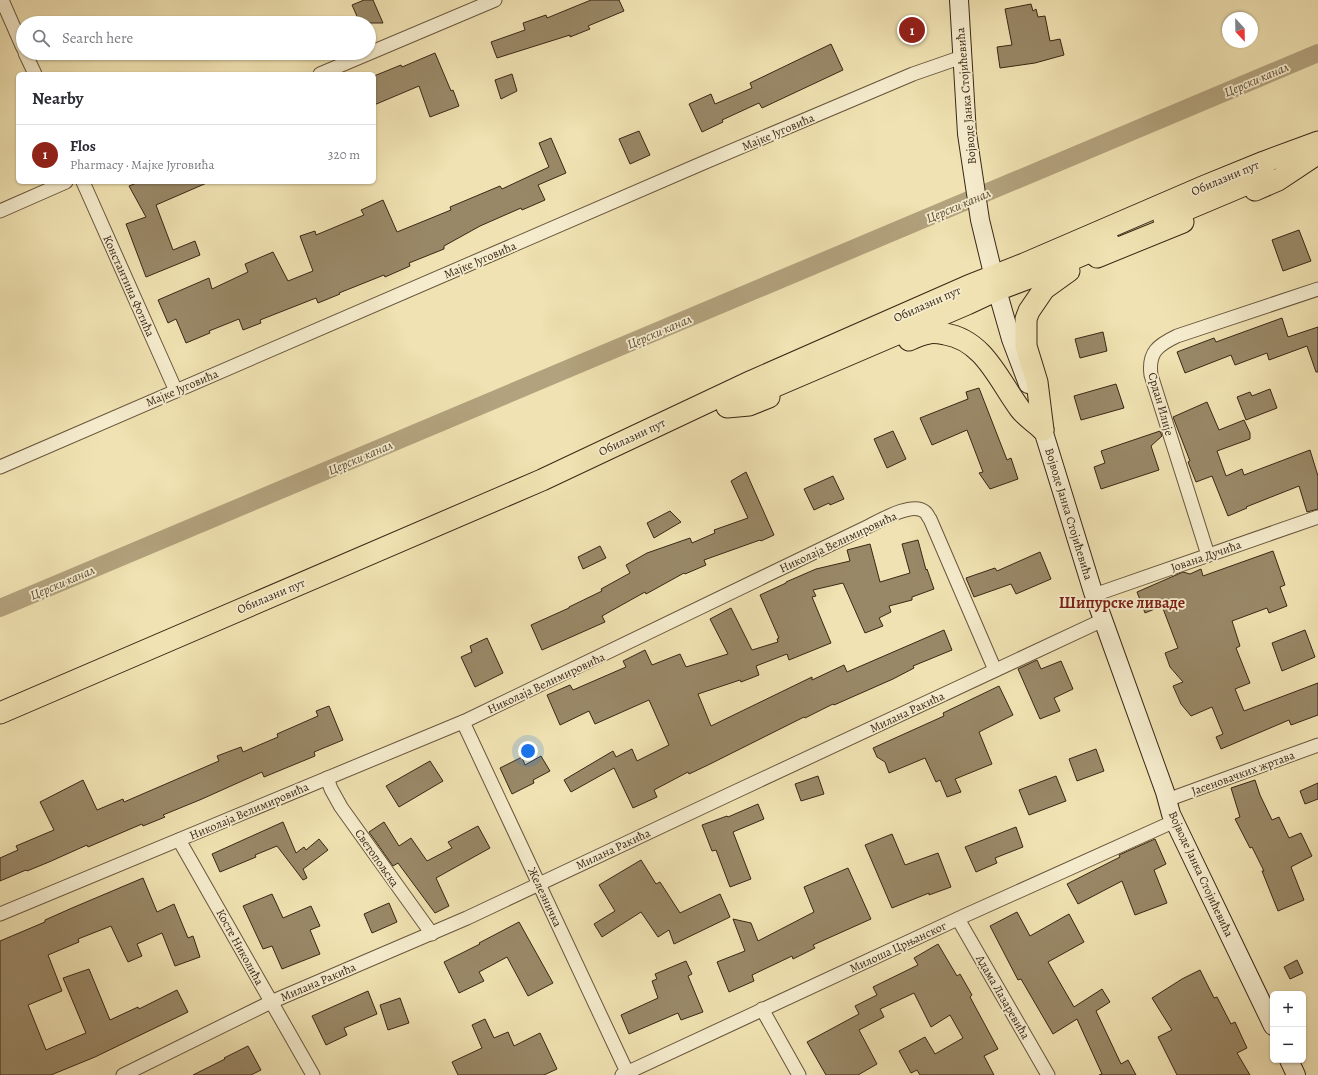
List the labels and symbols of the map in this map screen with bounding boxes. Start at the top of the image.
north arrow [1222,12,1258,48]
pin: 1 [899,15,925,45]
street label: Војводе Јанка Стојићевића [952,27,980,165]
water label: Церски канал [1221,58,1292,101]
street label: Мајке Југовића [739,109,817,154]
street label: Обилазни пут [1189,156,1262,199]
water label: Церски канал [923,184,994,227]
street label: Константина Фотића [99,233,159,340]
street label: Мајке Југовића [441,237,519,282]
street label: Обилазни пут [891,282,964,326]
water label: Церски канал [624,310,695,353]
street label: Мајке Југовића [143,365,221,410]
street label: Срдан Илије [1144,370,1178,438]
street label: Обилазни пут [596,414,669,460]
water label: Церски канал [325,436,396,479]
street label: Војводе Јанка Стојићевића [1041,446,1097,582]
street label: Николаја Велимировића [777,507,900,576]
street label: Јована Дучића [1169,536,1244,576]
water label: Церски канал [27,561,98,604]
street label: Обилазни пут [235,574,308,617]
district label: Шипурске ливаде [1059,592,1185,614]
street label: Николаја Велимировића [485,648,608,717]
street label: Милана Ракића [867,688,947,736]
your location [518,741,538,761]
street label: Јасеновачких жртава [1189,747,1297,799]
street label: Николаја Велимировића [187,778,312,843]
street label: Војводе Јанка Стојићевића [1165,808,1237,940]
street label: Милана Ракића [573,825,653,873]
street label: Светопољска [351,826,403,890]
street label: Железничка [524,865,566,930]
street label: Косте Николића [212,906,268,988]
street label: Милоша Црњанског [847,918,949,976]
street label: Адама Лазаревића [972,951,1034,1042]
street label: Милана Ракића [278,959,359,1005]

